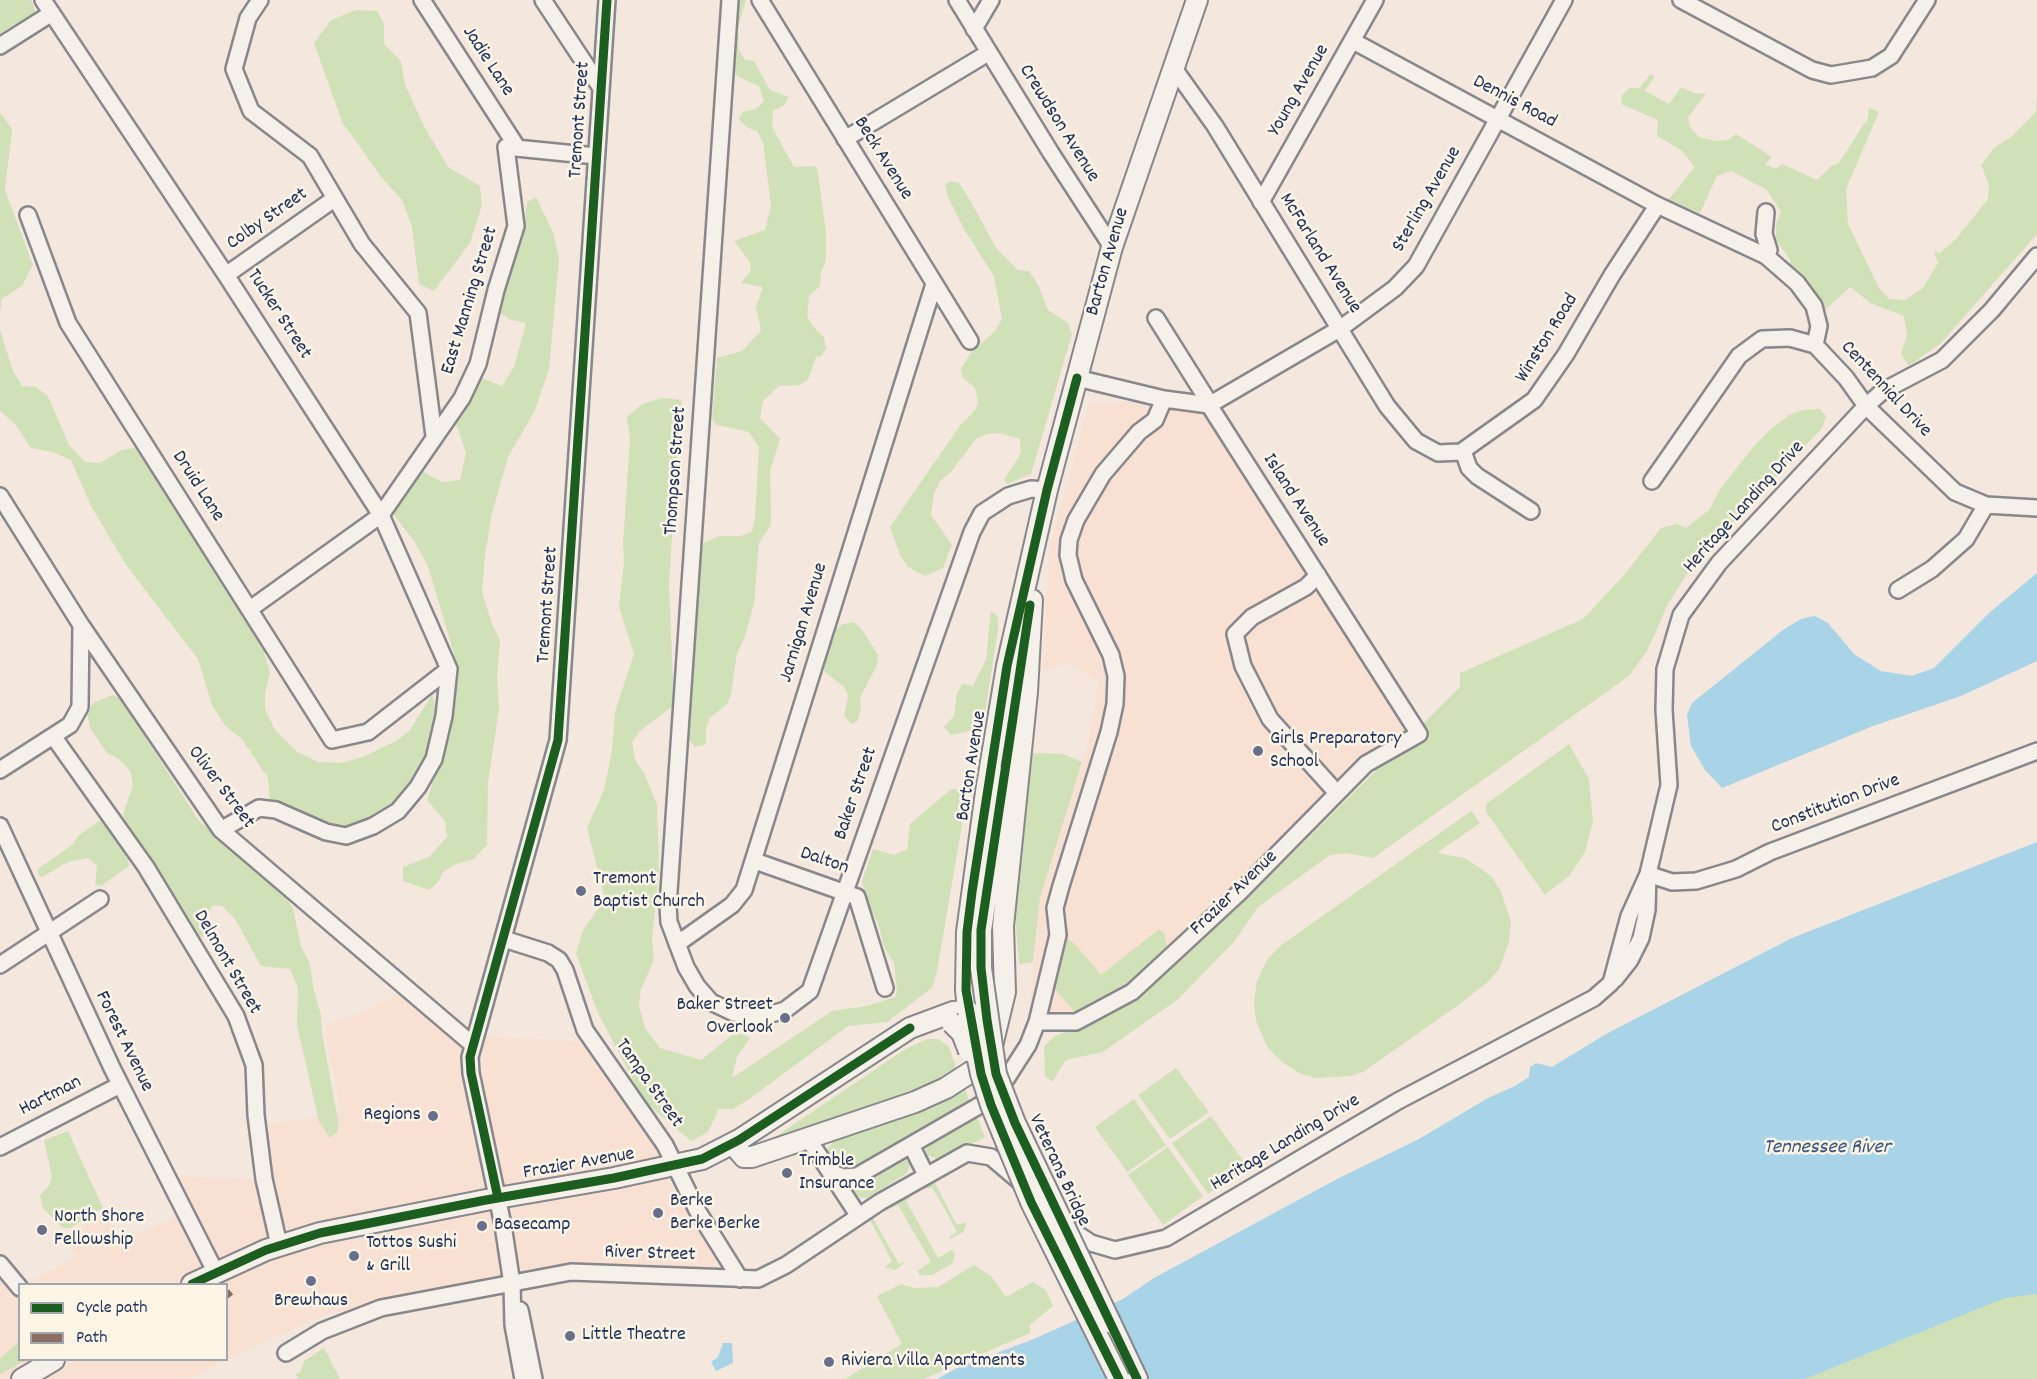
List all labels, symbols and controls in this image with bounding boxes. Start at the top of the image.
street label: Jadie Lane [456,22,518,102]
street label: Young Avenue [1264,41,1336,141]
street label: Tremont Street [565,61,597,179]
street label: Crewdson Avenue [1012,61,1104,187]
street label: Dennis Road [1468,71,1560,135]
street label: Beck Avenue [847,113,917,205]
street label: Sterling Avenue [1388,143,1468,257]
street label: Colby Street [223,183,313,257]
street label: McFarland Avenue [1272,189,1366,319]
street label: Barton Avenue [1082,205,1136,319]
street label: East Manning Street [437,224,505,378]
street label: Tucker Street [240,266,316,364]
street label: Winston Road [1511,290,1585,388]
street label: Centennial Drive [1834,337,1936,443]
street label: Thompson Street [661,406,693,536]
street label: Heritage Landing Drive [1679,437,1811,579]
street label: Druid Lane [165,447,229,527]
street label: Island Avenue [1256,450,1334,552]
street label: Tremont Street [533,546,565,664]
street label: Jarnigan Avenue [775,560,835,686]
street label: Barton Avenue [952,709,994,823]
place label: Girls Preparatory School [1270,728,1401,775]
street label: Oliver Street [181,742,259,834]
street label: Baker Street [830,744,884,844]
marker: Girls Preparatory School [1251,744,1265,758]
street label: Constitution Drive [1768,769,1904,841]
street label: Dalton [796,843,852,881]
street label: Frazier Avenue [1186,846,1284,942]
place label: Tremont Baptist Church [593,868,705,915]
marker: Tremont Baptist Church [574,884,588,898]
street label: Delmont Street [187,907,265,1019]
street label: Forest Avenue [88,988,158,1096]
place label: Baker Street Overlook [677,994,773,1041]
marker: Baker Street Overlook [778,1011,792,1025]
street label: Tampa Street [609,1035,687,1133]
street label: Hartman [16,1071,86,1123]
street label: Heritage Landing Drive [1207,1090,1365,1198]
place label: Regions [363,1104,421,1128]
marker: Regions [426,1109,440,1123]
street label: Veterans Bridge [1022,1111,1094,1231]
water label: Tennessee River [1763,1136,1891,1162]
street label: Frazier Avenue [522,1143,636,1187]
place label: Trimble Insurance [799,1150,874,1197]
marker: Trimble Insurance [780,1166,794,1180]
place label: Berke Berke Berke [670,1190,760,1237]
place label: North Shore Fellowship [54,1206,144,1253]
marker: Berke Berke Berke [651,1206,665,1220]
place label: Basecamp [494,1214,570,1238]
marker: Basecamp [475,1219,489,1233]
marker: North Shore Fellowship [35,1223,49,1237]
place label: Tottos Sushi & Grill [366,1232,456,1279]
street label: River Street [604,1241,696,1269]
marker: Tottos Sushi & Grill [347,1249,361,1263]
marker: Brewhaus [304,1274,318,1288]
legend [18,1283,228,1361]
place label: Brewhaus [274,1290,348,1314]
text: Cycle path [76,1296,147,1321]
place label: Little Theatre [582,1324,686,1348]
text: Path [76,1326,108,1351]
marker: Little Theatre [563,1329,577,1343]
place label: Riviera Villa Apartments [841,1350,1025,1374]
marker: Riviera Villa Apartments [822,1355,836,1369]

